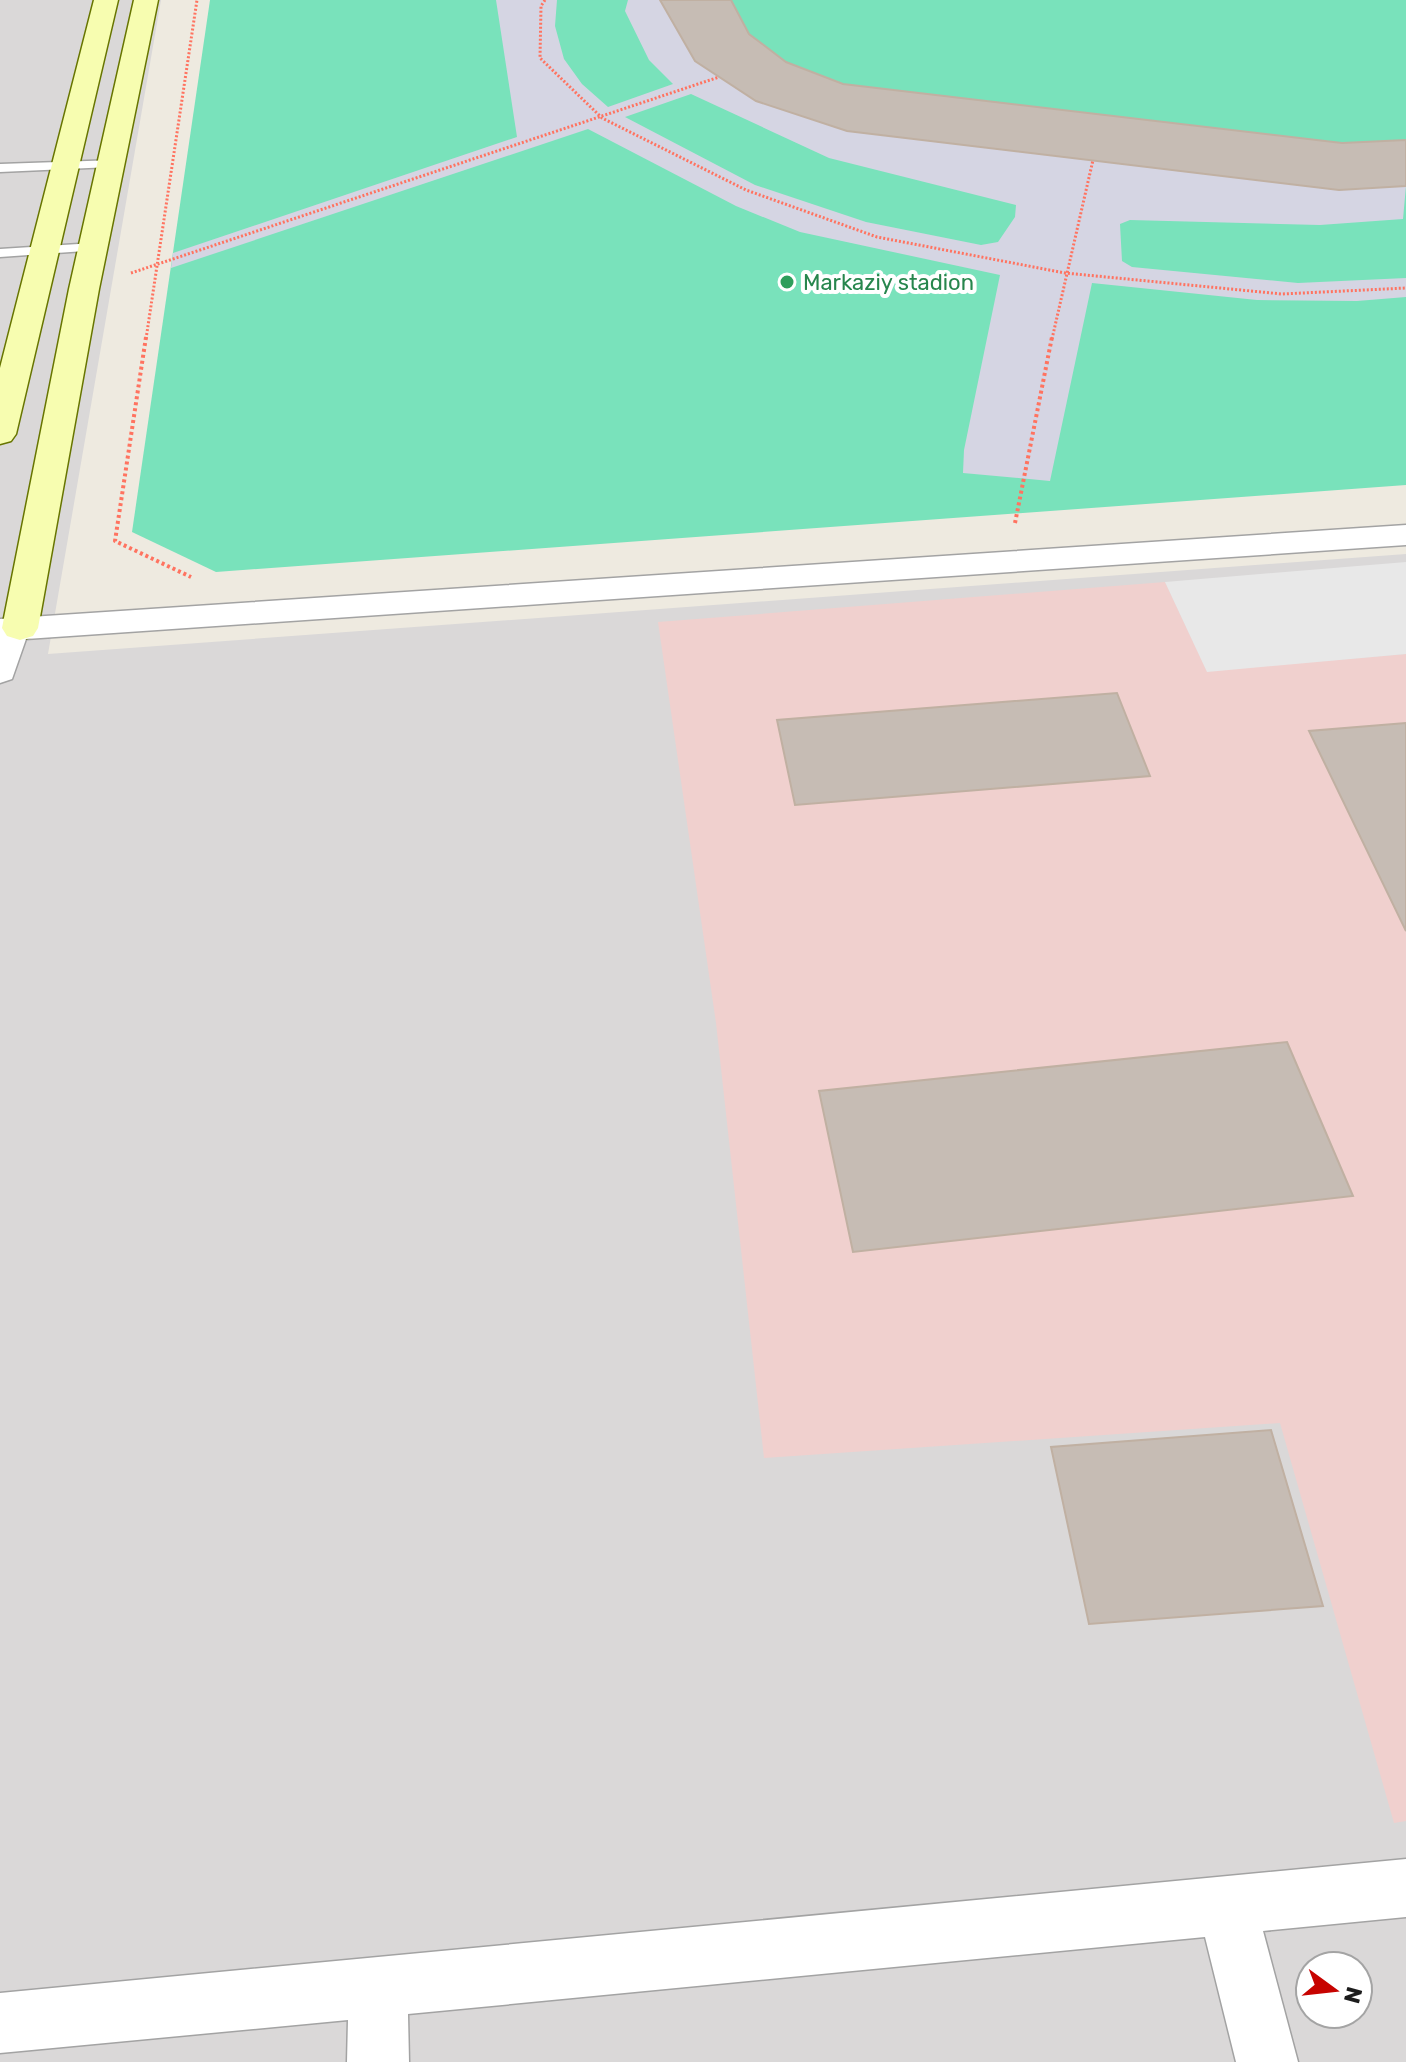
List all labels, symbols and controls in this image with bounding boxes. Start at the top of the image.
place label: Markaziy stadion [803,269,974,296]
marker: Markaziy stadion [778,273,796,291]
north arrow [1294,1950,1374,2030]
text: N [1338,1984,1368,2006]

